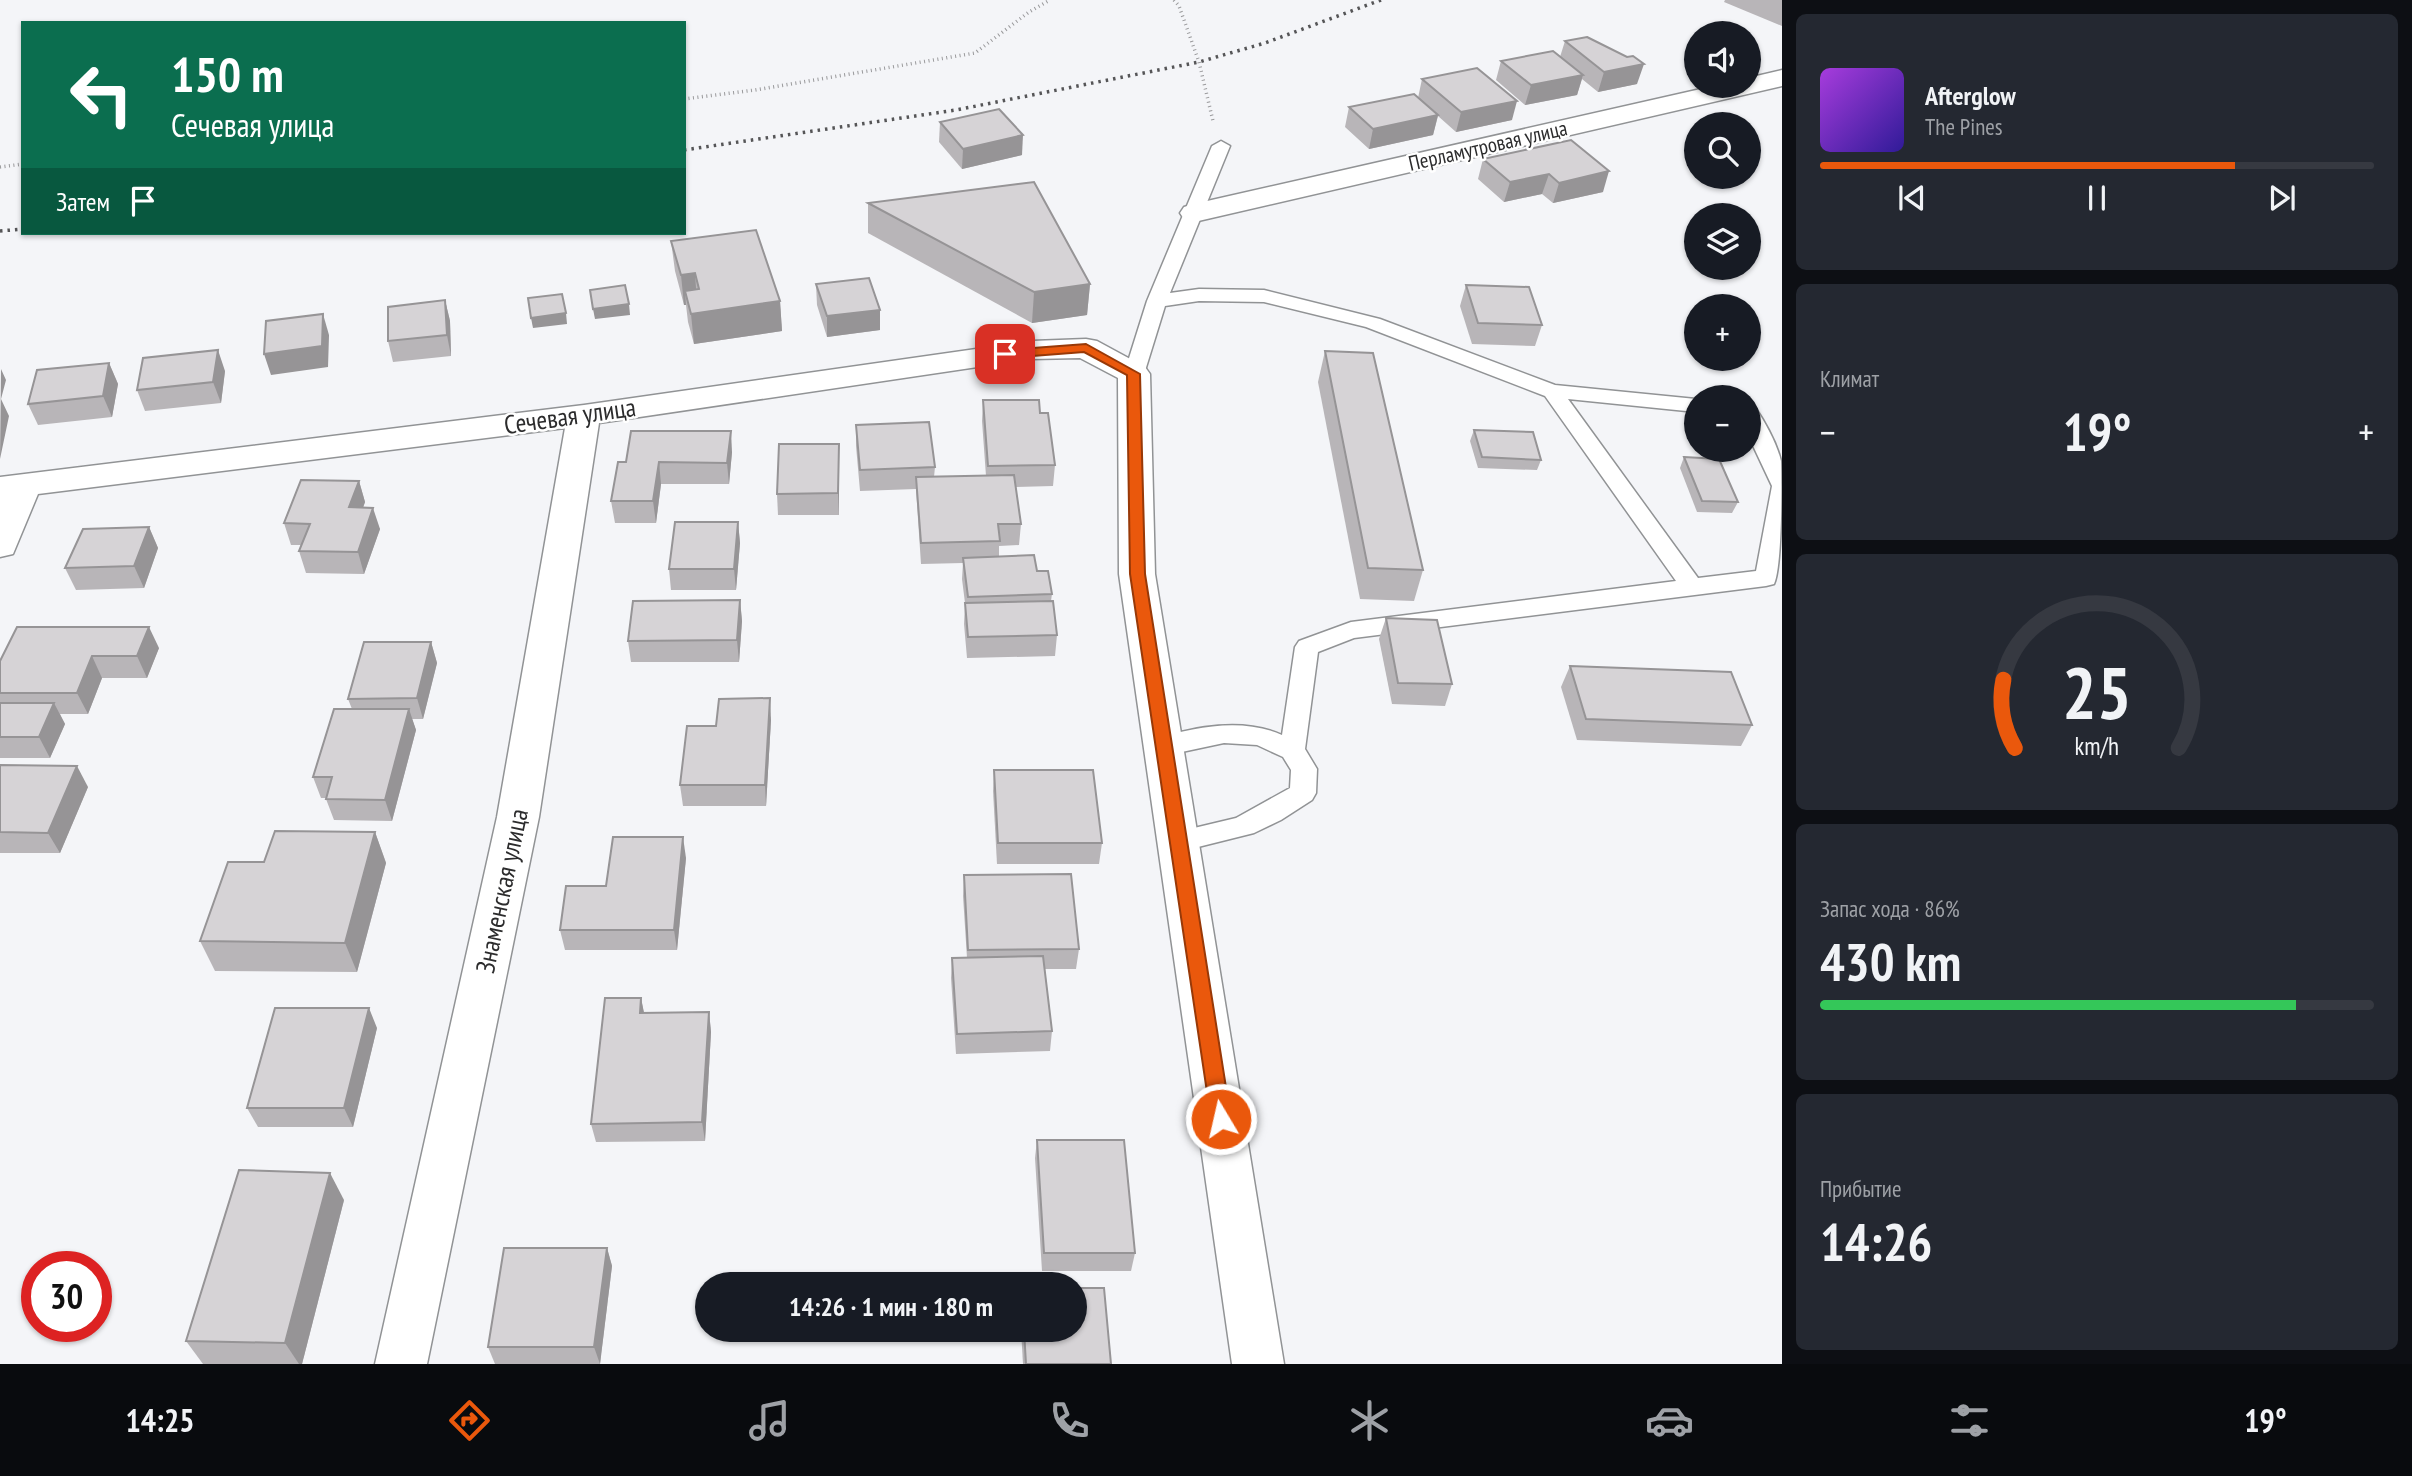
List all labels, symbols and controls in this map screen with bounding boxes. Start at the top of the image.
map controls [1684,21,1761,462]
button: sound [1684,21,1761,98]
text: 150 m [171,42,284,106]
icon: left [56,49,147,140]
text: Afterglow [1925,79,2016,112]
text: Сечевая улица [171,104,334,146]
button: search [1684,112,1761,189]
text: The Pines [1925,112,2003,141]
street label: Перламутровая улица [1406,114,1570,177]
icon: previous [1893,179,1931,217]
icon: pause [2078,179,2116,217]
icon: next [2263,179,2301,217]
icon: arrive [124,182,162,220]
text: Затем [56,185,110,218]
button: layers [1684,203,1761,280]
button: + [1684,294,1761,371]
pin [975,324,1035,384]
icon: arrive [986,335,1024,373]
text: Климат [1820,364,1879,393]
button: − [1684,385,1761,462]
street label: Сечевая улица [502,390,638,441]
text: 19° [2063,398,2131,465]
text: − [1820,407,1836,456]
text: + [2358,407,2374,456]
text: 25 [2062,644,2132,738]
text: km/h [2075,730,2119,762]
street label: Знаменская улица [468,806,535,976]
text: Запас хода · 86% [1820,894,1960,923]
text: 430 km [1820,928,1961,995]
position arrow [1184,1082,1258,1156]
text: Прибытие [1820,1174,1901,1203]
text: 14:26 [1820,1208,1932,1275]
speed limit sign: 30 [21,1251,112,1342]
text: 14:26 · 1 мин · 180 m [789,1290,993,1323]
icon: directions [445,1396,494,1445]
icon: music [745,1396,794,1445]
icon: phone [1045,1396,1094,1445]
icon: climate [1345,1396,1394,1445]
icon: car [1645,1396,1694,1445]
icon: filters [1945,1396,1994,1445]
text: 14:25 [125,1399,195,1441]
text: 19° [2244,1399,2287,1441]

